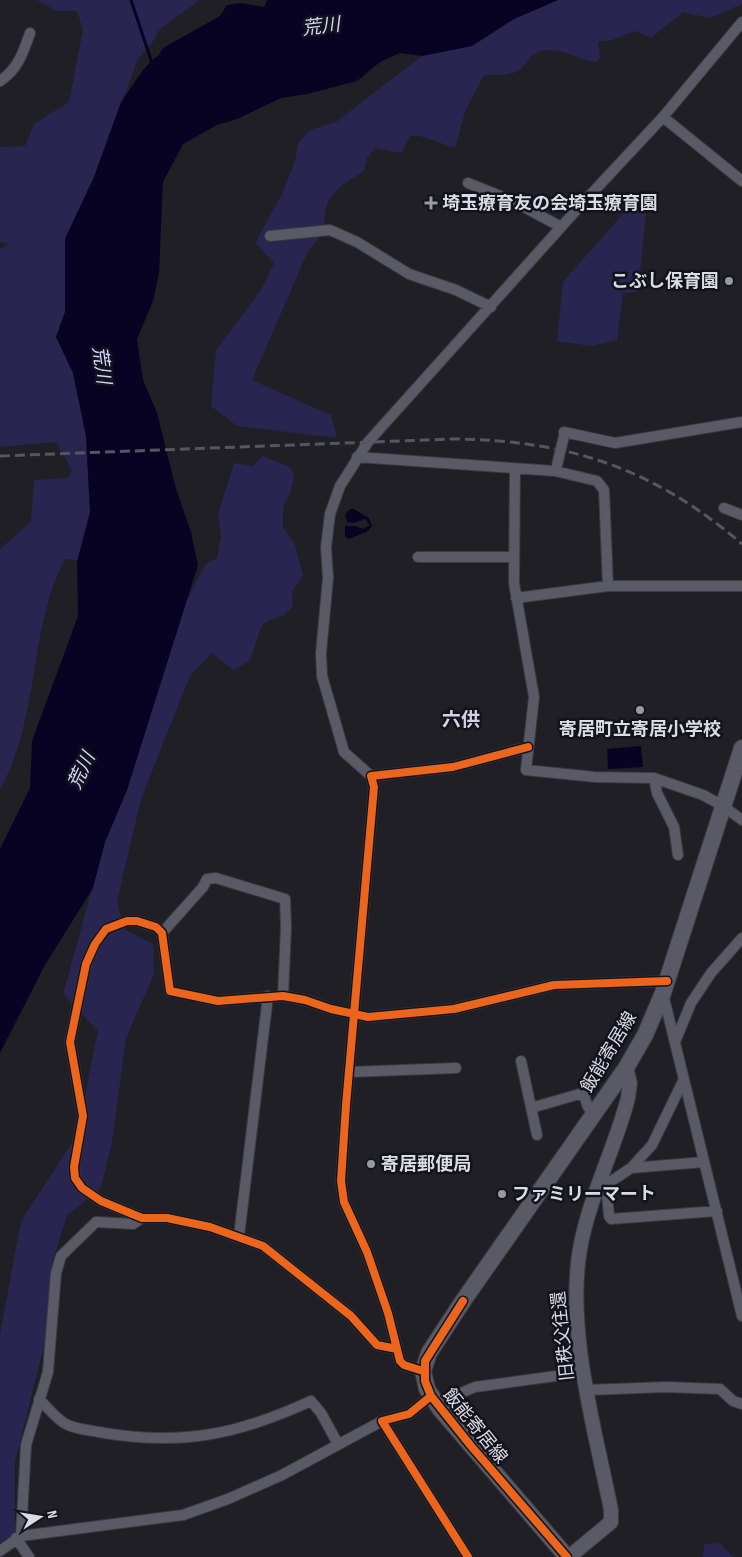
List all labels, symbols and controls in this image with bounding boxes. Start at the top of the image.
water label: 荒川 [301,13,343,41]
place label: 埼玉療育友の会埼玉療育園 [442,193,658,214]
marker: 埼玉療育友の会埼玉療育園 [424,196,438,210]
place label: こぶし保育園 [611,271,719,292]
marker: こぶし保育園 [723,275,735,287]
water label: 荒川 [87,345,115,387]
marker: 寄居町立寄居小学校 [634,704,646,716]
district label: 六供 [442,709,480,732]
place label: 寄居町立寄居小学校 [559,719,721,740]
water label: 荒川 [64,747,101,793]
street label: 飯能寄居線 [577,1008,641,1096]
place label: 寄居郵便局 [381,1154,471,1175]
marker: 寄居郵便局 [365,1158,377,1170]
place label: ファミリーマート [512,1184,656,1205]
marker: ファミリーマート [496,1188,508,1200]
street label: 旧秩父往還 [548,1290,578,1382]
street label: 飯能寄居線 [439,1384,511,1468]
north arrow [15,1492,65,1542]
text: N [43,1509,61,1520]

